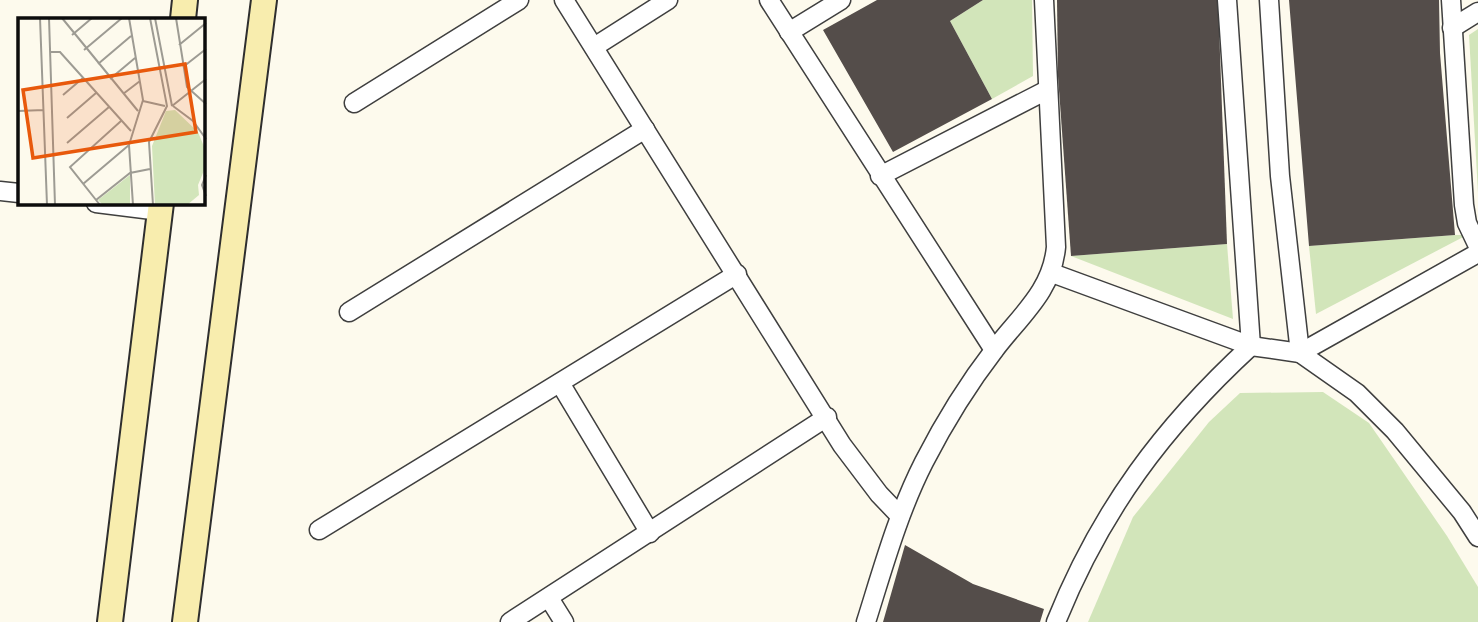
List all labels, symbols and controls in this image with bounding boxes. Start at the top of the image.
inset map [18,18,205,205]

